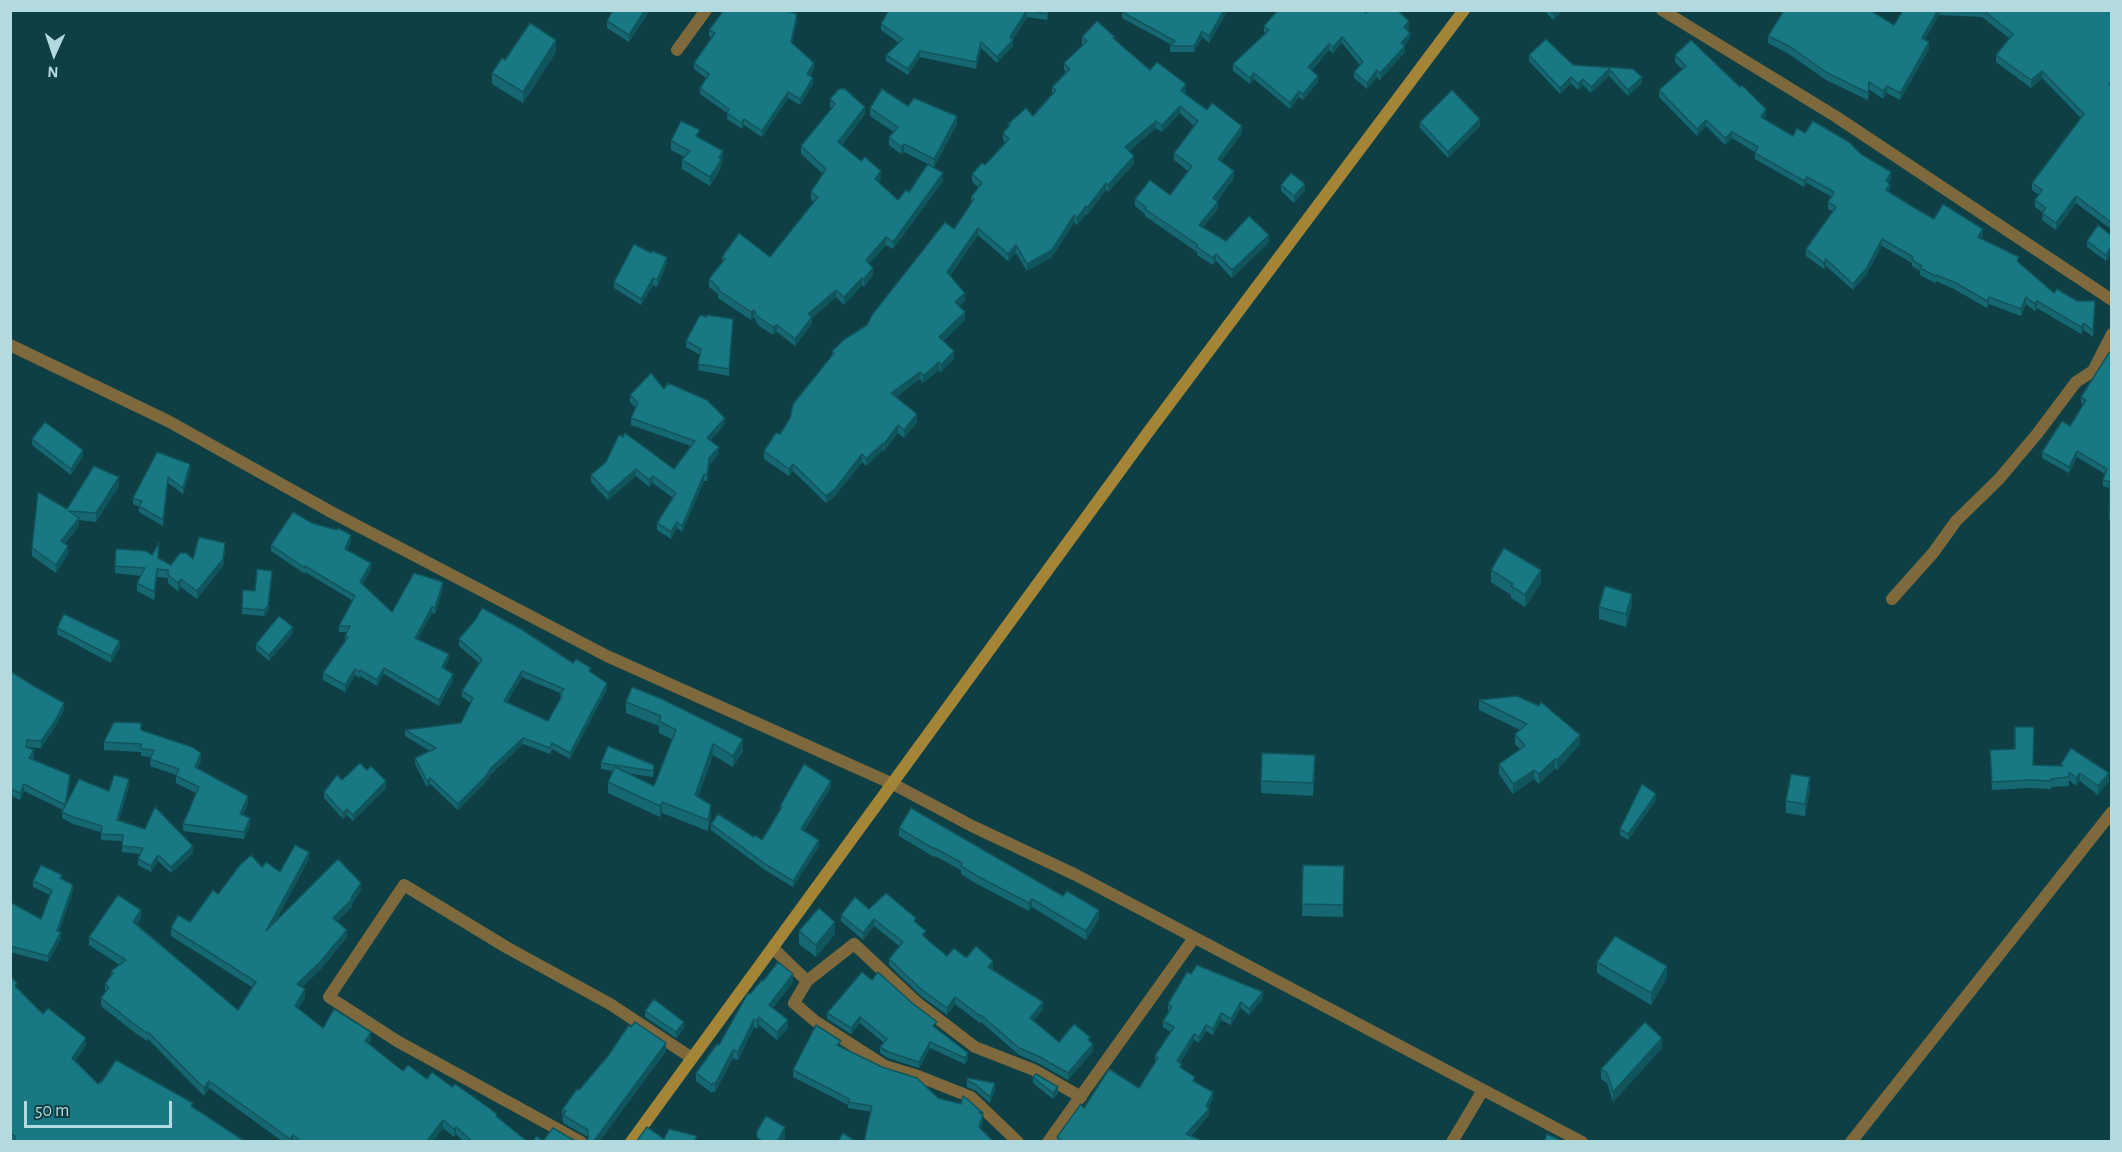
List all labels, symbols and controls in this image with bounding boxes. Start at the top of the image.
north arrow [24,24,84,84]
text: N [47,64,59,80]
scale bar [27,1089,176,1127]
text: 50 m [35,1102,69,1120]

